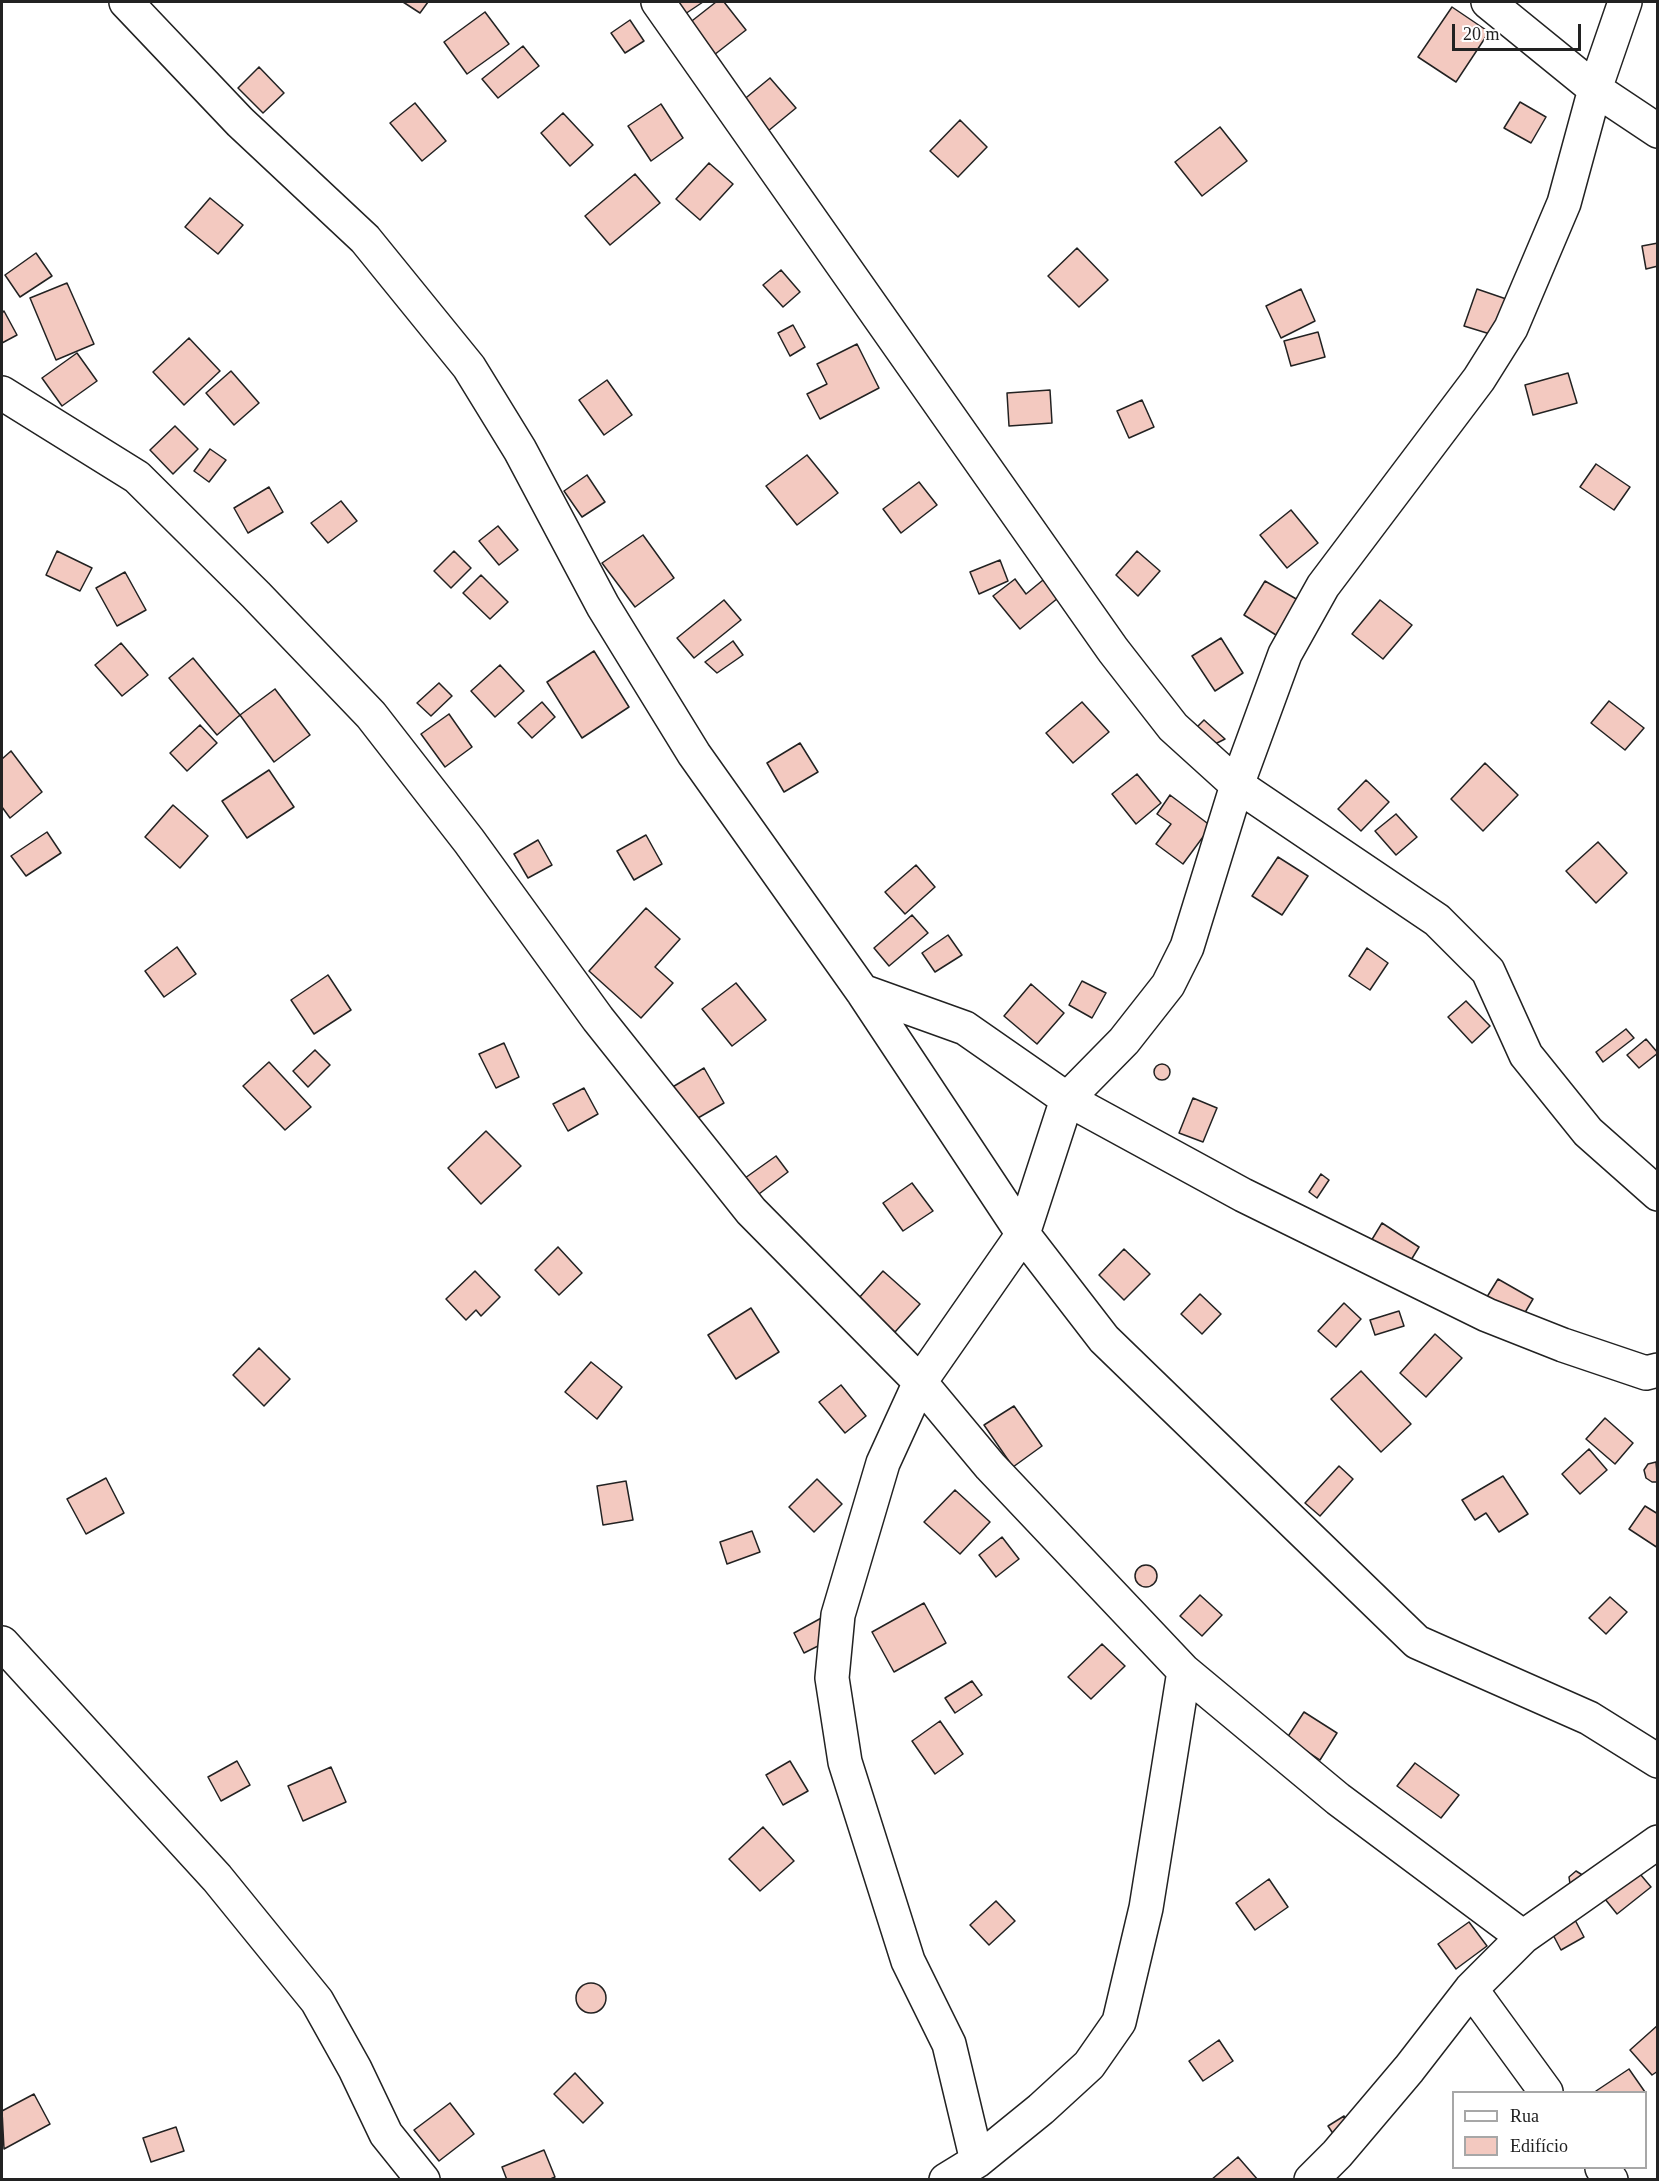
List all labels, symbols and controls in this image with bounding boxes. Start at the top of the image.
scale bar [1455,12,1584,50]
text: 20 m [1463,24,1500,44]
legend [1452,2091,1647,2169]
text: Rua [1510,2106,1539,2126]
text: Edifício [1510,2136,1568,2156]

